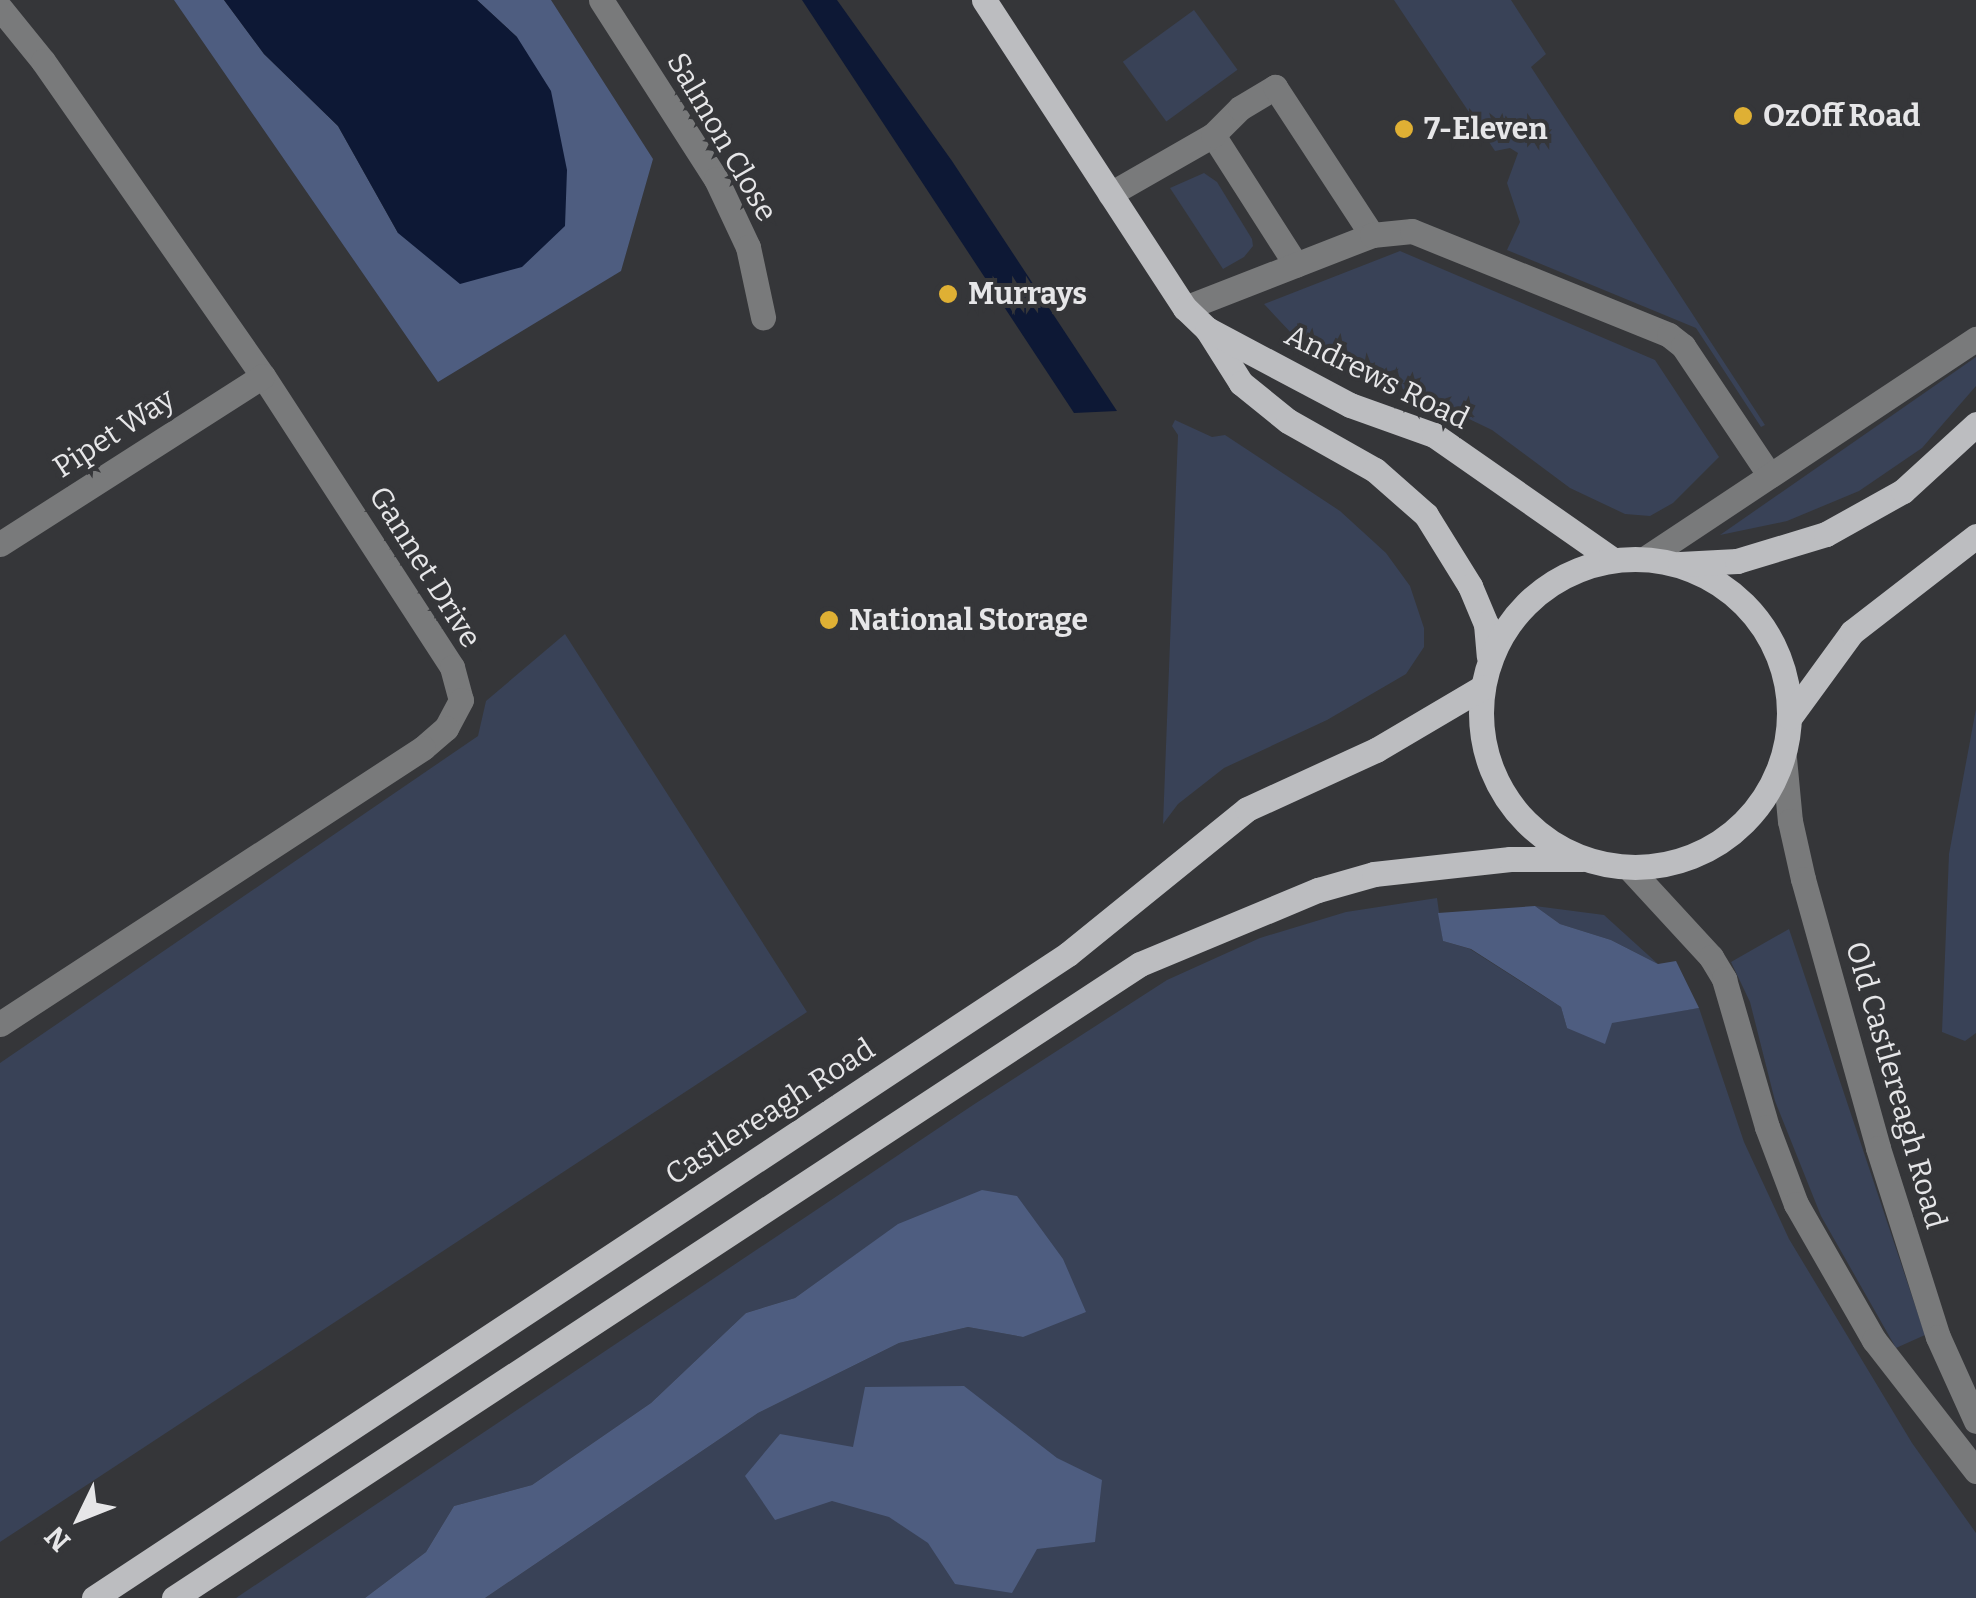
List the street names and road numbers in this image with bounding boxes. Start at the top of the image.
street label: Salmon Close [659,46,785,228]
street label: Andrews Road [1279,317,1475,437]
street label: Pipet Way [47,381,181,485]
street label: Gannet Drive [361,480,489,654]
street label: Old Castlereagh Road [1838,937,1954,1233]
street label: Castlereagh Road [659,1031,881,1193]

